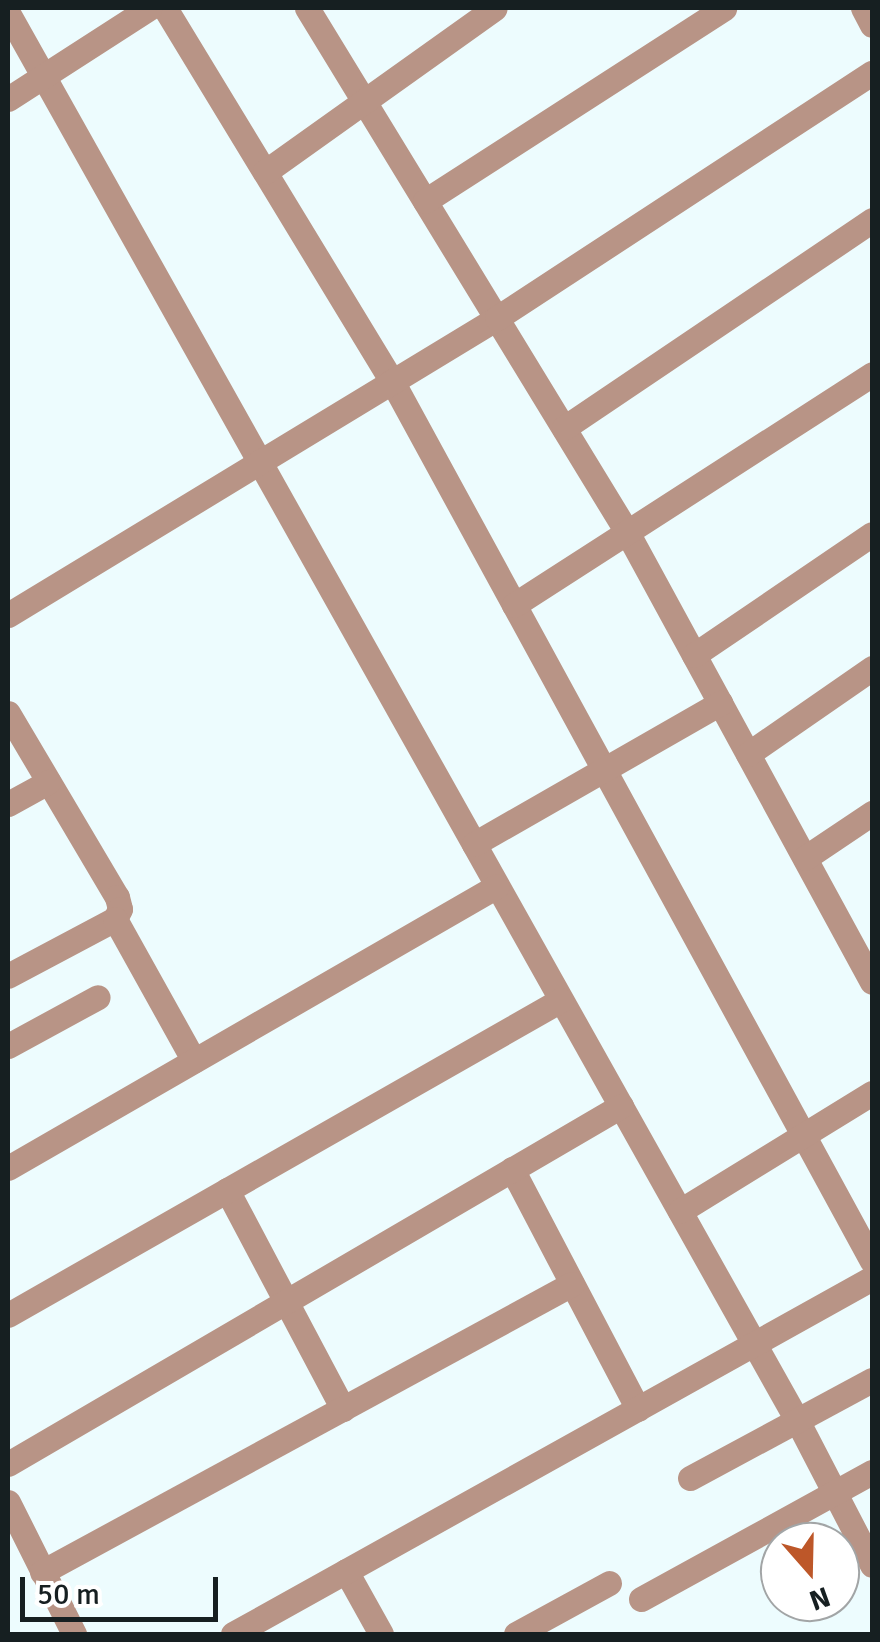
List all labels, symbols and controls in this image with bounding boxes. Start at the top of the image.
north arrow [760,1522,860,1622]
scale bar [25,1557,222,1619]
text: 50 m [37,1576,100,1613]
text: N [805,1579,835,1618]

